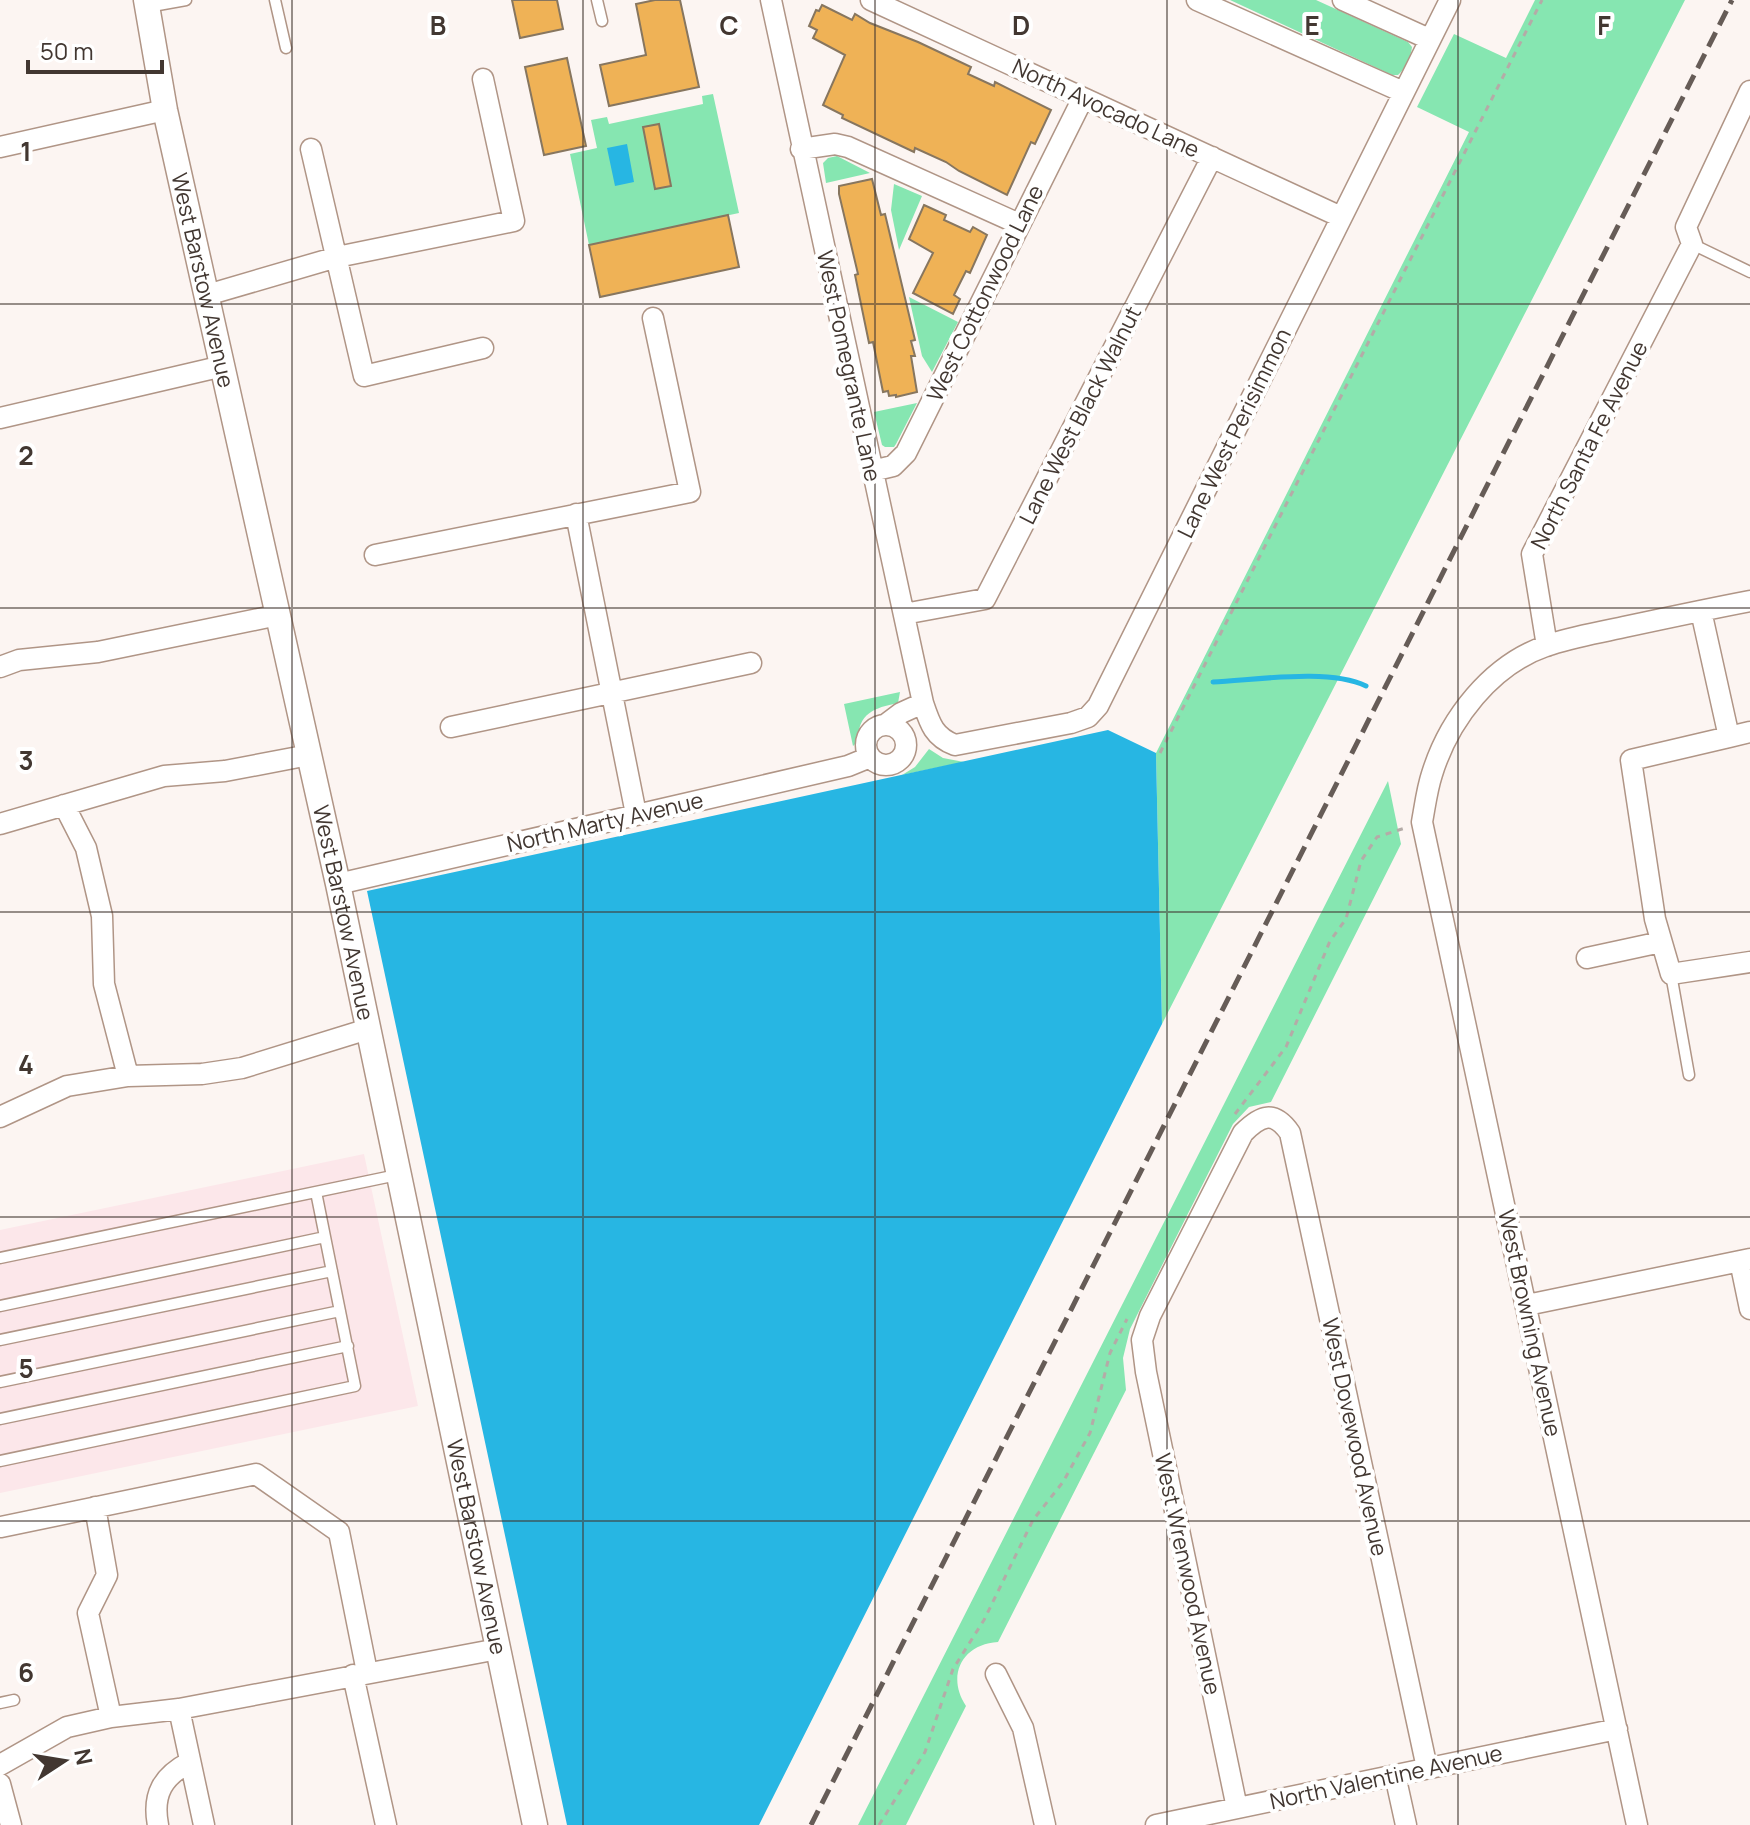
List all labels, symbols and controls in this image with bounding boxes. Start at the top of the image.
text: B [430,7,446,43]
text: C [719,7,739,43]
text: D [1012,7,1030,43]
text: E [1304,7,1320,43]
text: F [1597,7,1611,43]
scale bar [28,24,162,74]
text: 50 m [40,34,94,67]
street label: North Avocado Lane [1008,51,1205,165]
text: 1 [20,133,32,169]
street label: West Barstow Avenue [164,170,242,391]
street label: West Cottonwood Lane [920,180,1051,406]
street label: West Pomegrante Lane [810,248,888,484]
street label: Lane West Black Walnut [1012,301,1148,529]
street label: Lane West Perisimmon [1170,323,1298,543]
street label: North Santa Fe Avenue [1523,336,1655,554]
text: 2 [18,437,34,473]
text: 3 [18,742,34,778]
street label: North Marty Avenue [504,785,706,859]
street label: West Barstow Avenue [306,802,381,1023]
text: 4 [18,1046,34,1082]
street label: West Browning Avenue [1491,1207,1569,1439]
street label: West Dovewood Avenue [1315,1315,1395,1559]
text: 5 [18,1350,34,1386]
street label: West Barstow Avenue [440,1436,514,1657]
street label: West Wrenwood Avenue [1148,1451,1228,1698]
text: 6 [18,1654,34,1690]
north arrow [24,1721,104,1801]
street label: North Valentine Avenue [1267,1738,1505,1816]
text: N [67,1746,100,1768]

